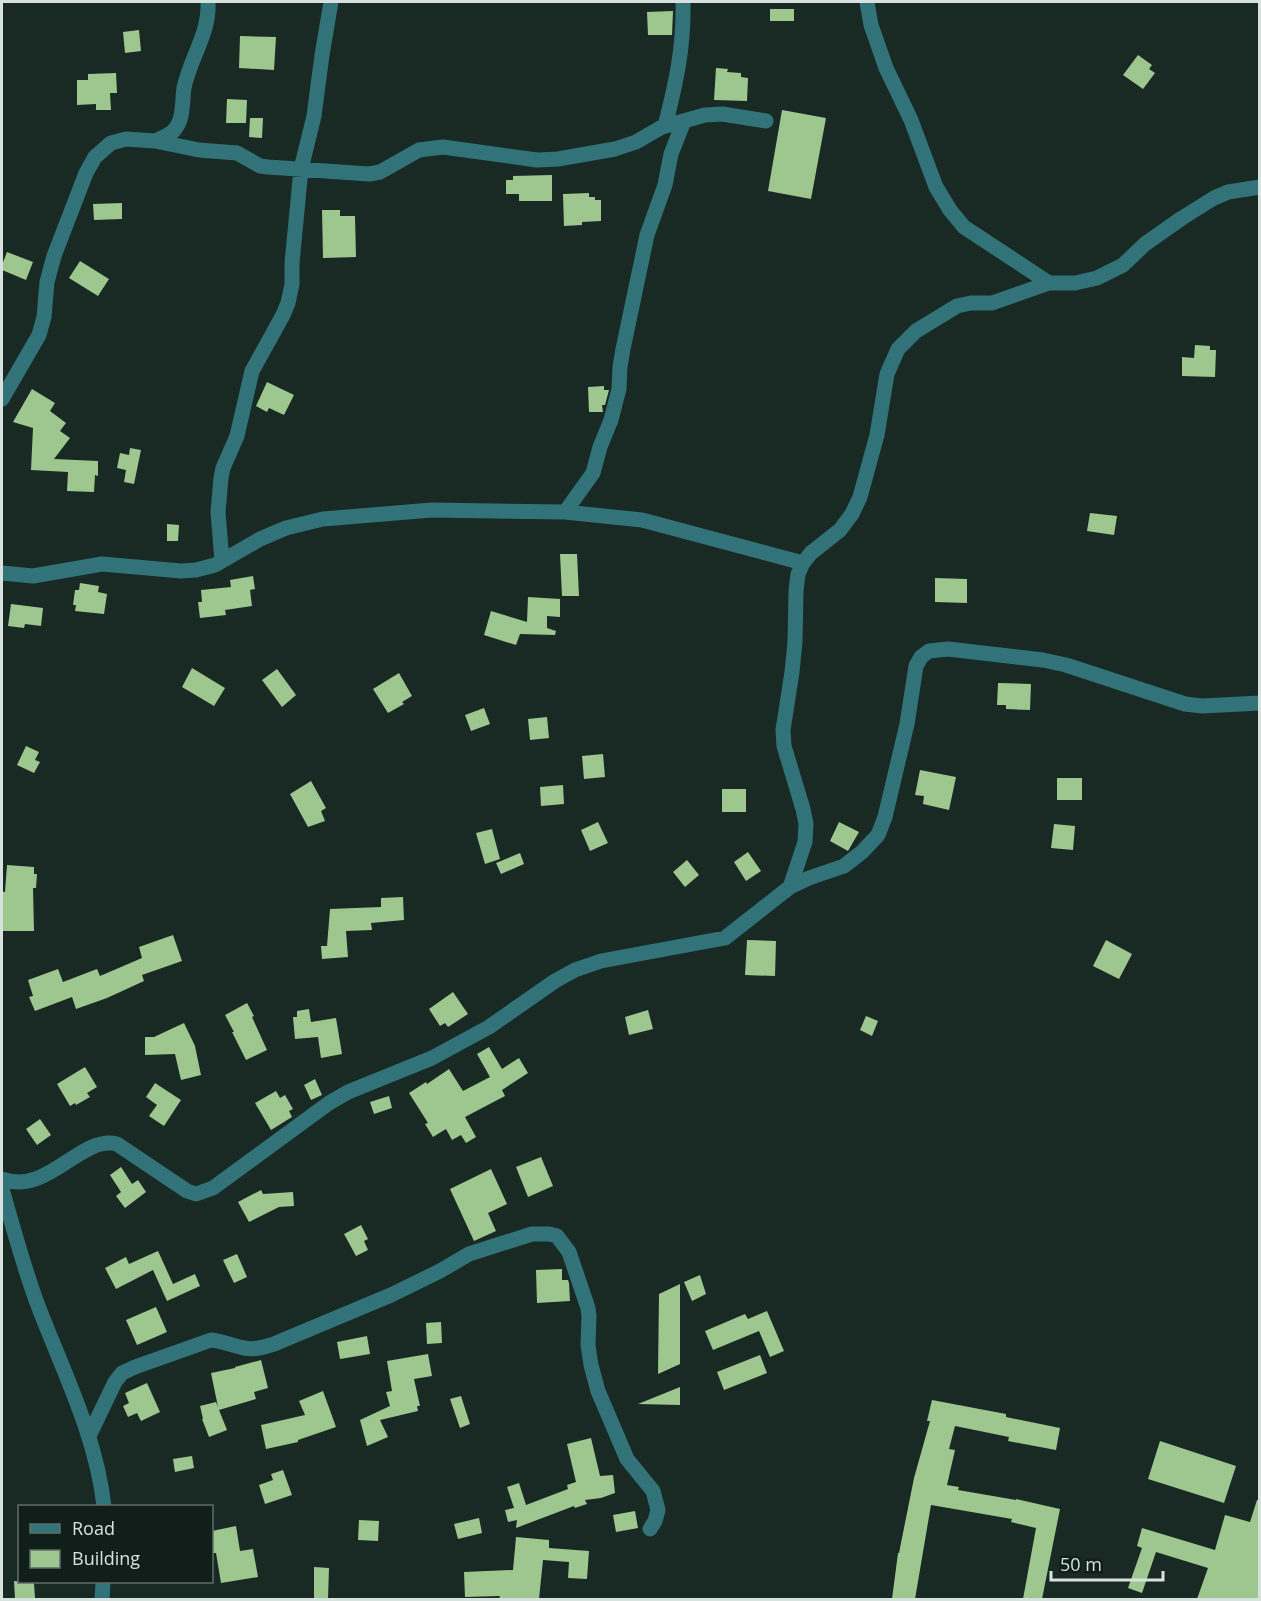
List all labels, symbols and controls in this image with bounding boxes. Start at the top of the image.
legend [18,1505,213,1583]
text: Road [72,1516,115,1540]
scale bar [1051,1544,1164,1582]
text: Building [72,1546,140,1570]
text: 50 m [1060,1552,1102,1576]

